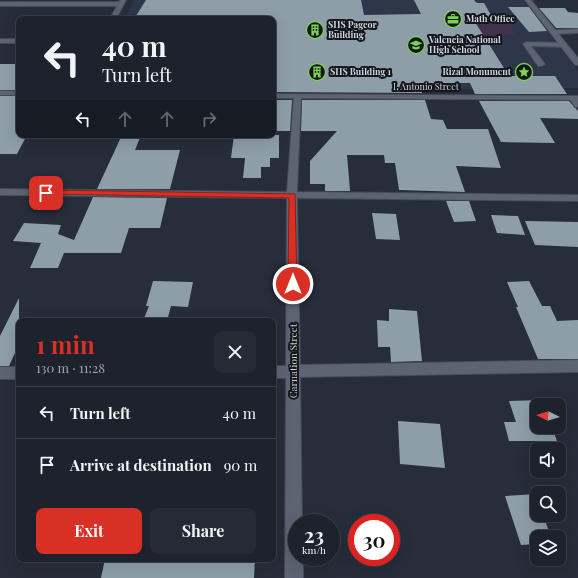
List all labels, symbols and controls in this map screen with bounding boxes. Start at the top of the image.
office icon: Math Office [443,9,463,29]
place label: Math Office [466,12,515,24]
place label: SHS Pagcor Building [328,18,378,40]
building icon: SHS Pagcor Building [305,20,325,40]
text: 40 m [102,27,167,64]
icon: left [36,32,88,84]
place label: Valencia National High School [428,33,501,55]
school or university icon: Valencia National High School [406,35,426,55]
building icon: SHS Building 1 [307,62,327,82]
place icon: Rizal Monument [514,62,534,82]
text: Turn left [102,63,172,87]
place label: SHS Building 1 [330,65,392,77]
place label: Rizal Monument [443,65,512,77]
street label: I. Antonio Street [393,80,460,92]
icon: left [72,108,94,130]
icon: ahead [114,108,136,130]
icon: ahead [156,108,178,130]
icon: right [198,108,220,130]
pin [29,176,63,210]
icon: arrive [35,182,57,204]
position arrow [272,263,314,305]
street label: Carnation Street [286,323,300,398]
text: 1 min [36,328,95,360]
button: close [214,331,256,373]
text: 130 m · 11:28 [36,359,105,376]
north arrow [530,398,566,434]
map controls [530,398,566,566]
icon: left [36,402,58,424]
text: Turn left [70,403,131,423]
text: 40 m [223,403,256,423]
button: sound [530,442,566,478]
icon: arrive [36,454,58,476]
text: Arrive at destination [70,455,212,475]
text: 90 m [224,455,257,475]
button: search [530,486,566,522]
button: Exit [36,508,142,554]
button: Share [150,508,256,554]
speed limit sign: 30 [348,514,400,566]
text: 23 [304,521,324,548]
button: layers [530,530,566,566]
text: km/h [302,543,326,557]

